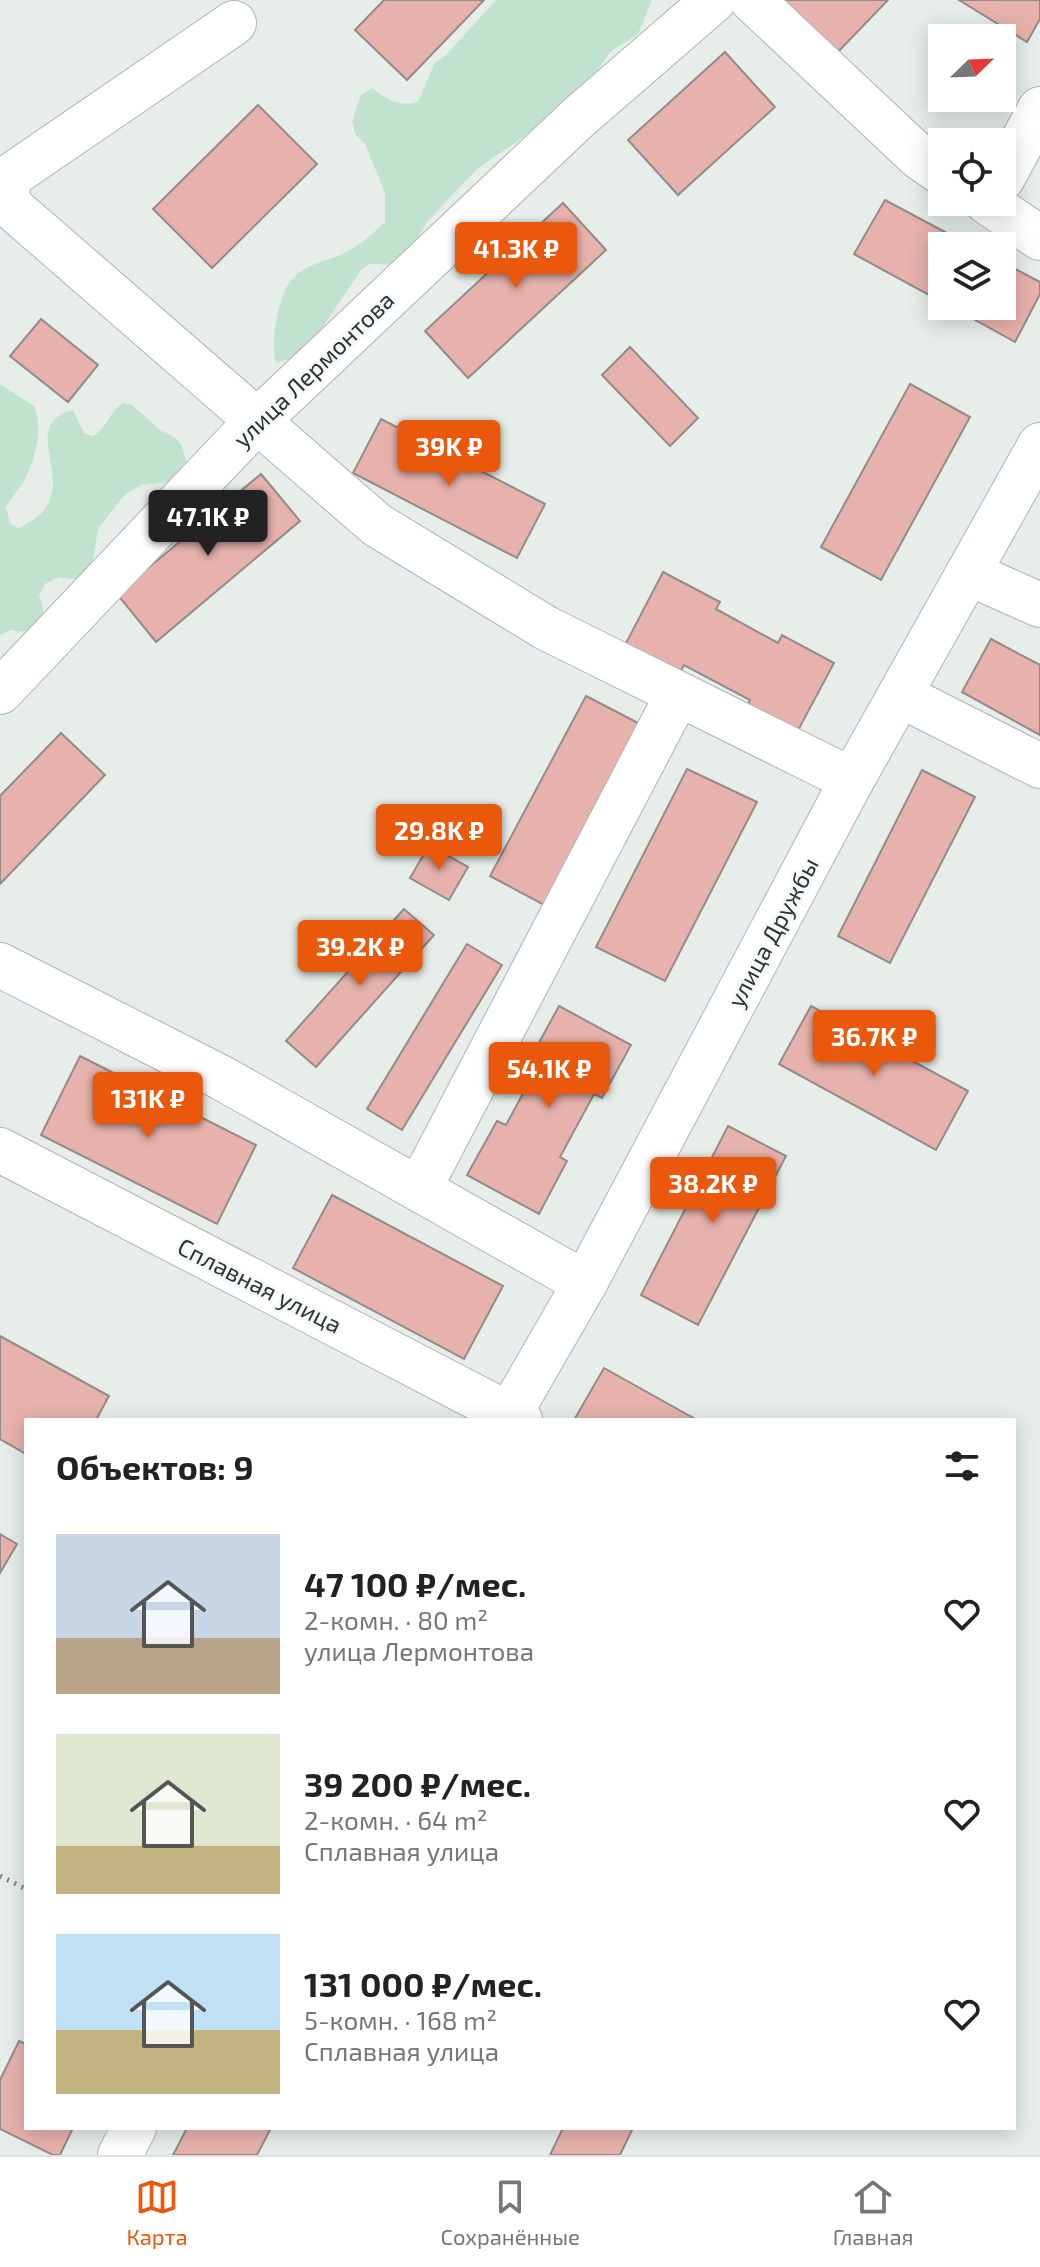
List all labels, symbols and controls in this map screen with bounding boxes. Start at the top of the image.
north arrow [928,24,1016,112]
map controls [928,24,1016,320]
button: locate [928,128,1016,216]
pin: 41.3K ₽ [442,222,590,290]
text: 41.3K ₽ [473,232,559,263]
button: layers [928,232,1016,320]
street label: улица Лермонтова [227,285,400,454]
pin: 39K ₽ [393,420,505,488]
text: 39K ₽ [415,430,483,461]
pin: 47.1K ₽ [134,490,282,558]
text: 47.1K ₽ [167,500,249,531]
pin: 29.8K ₽ [365,804,513,872]
text: 29.8K ₽ [394,814,484,845]
street label: улица Дружбы [720,852,825,1012]
pin: 39.2K ₽ [286,920,434,988]
text: 39.2K ₽ [316,930,404,961]
pin: 36.7K ₽ [800,1010,948,1078]
text: 36.7K ₽ [831,1020,917,1051]
pin: 54.1K ₽ [475,1042,623,1110]
text: 54.1K ₽ [507,1052,591,1083]
pin: 131K ₽ [83,1072,213,1140]
text: 131K ₽ [111,1082,185,1113]
pin: 38.2K ₽ [639,1157,787,1225]
text: 38.2K ₽ [668,1167,758,1198]
street label: Сплавная улица [173,1231,347,1340]
icon: filters [940,1444,984,1488]
text: Объектов: 9 [56,1446,254,1487]
text: 47 100 ₽/мес. [304,1563,526,1604]
icon: home [120,1566,216,1662]
icon: heart [940,1592,984,1636]
text: 2-комн. · 80 m² [304,1604,488,1635]
text: улица Лермонтова [304,1635,534,1666]
text: 39 200 ₽/мес. [304,1763,531,1804]
icon: home [120,1766,216,1862]
icon: heart [940,1792,984,1836]
text: 2-комн. · 64 m² [304,1804,487,1835]
text: Сплавная улица [304,1835,499,1866]
text: 131 000 ₽/мес. [304,1963,542,2004]
icon: home [120,1966,216,2062]
icon: heart [940,1992,984,2036]
text: 5-комн. · 168 m² [304,2004,497,2035]
text: Сплавная улица [304,2035,499,2066]
tab: Карта [126,2175,188,2249]
tab: Сохранённые [441,2175,580,2249]
tab: Главная [833,2175,914,2249]

